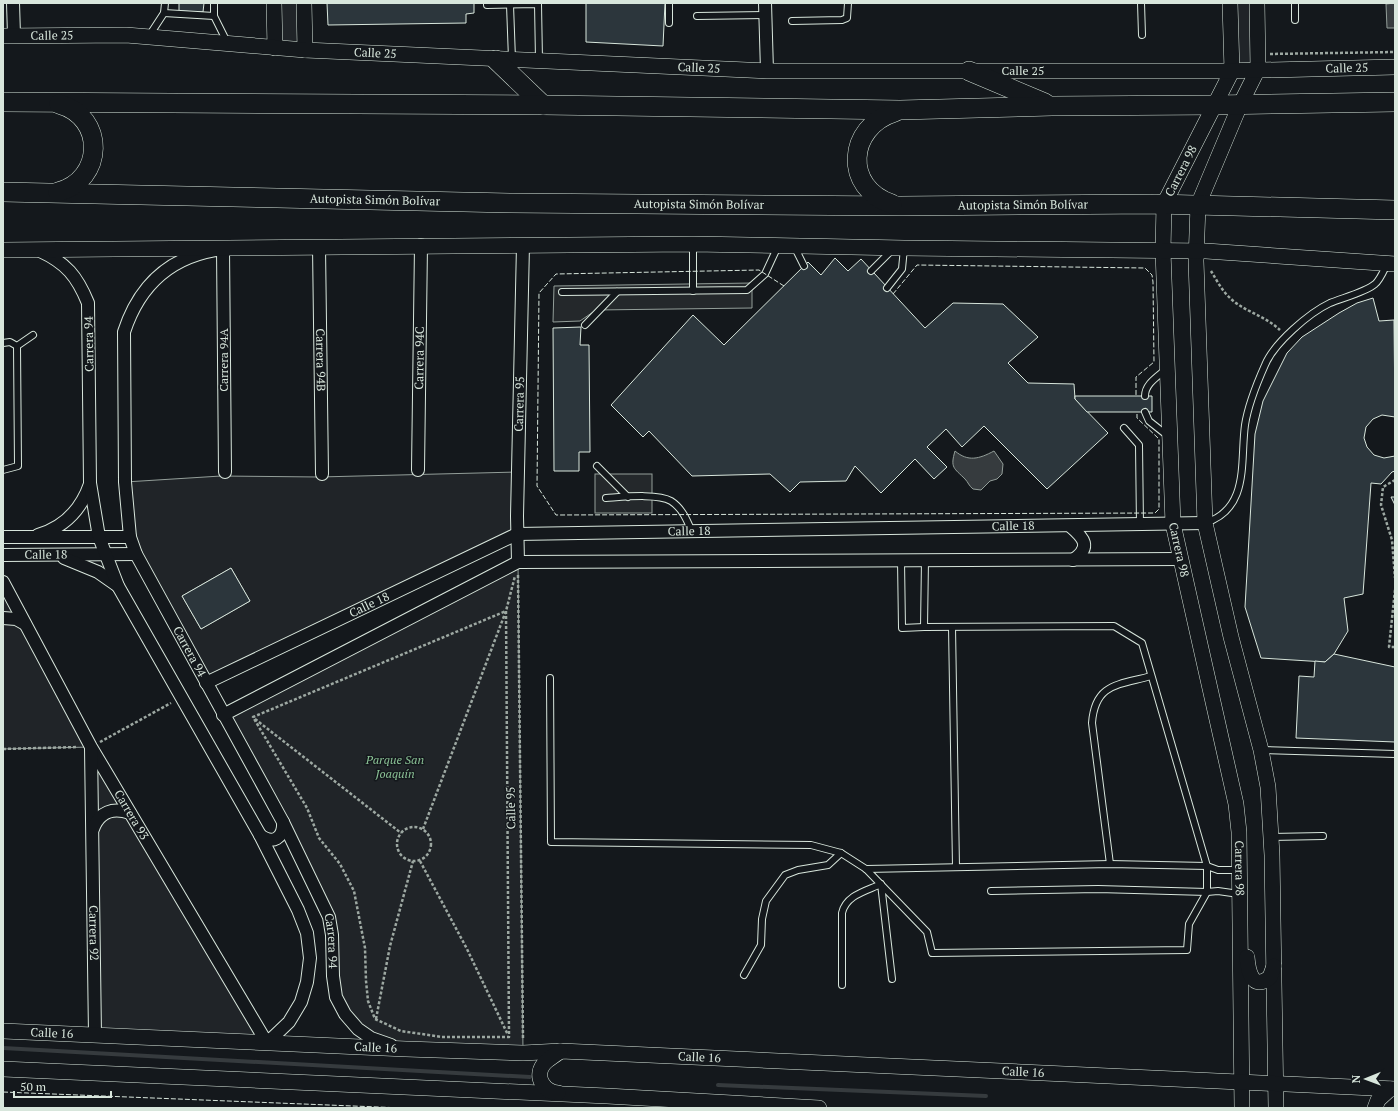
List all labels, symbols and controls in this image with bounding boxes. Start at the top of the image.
street label: Calle 25 [31,27,73,43]
street label: Calle 25 [354,44,397,61]
street label: Calle 25 [677,59,721,76]
street label: Calle 25 [1325,60,1368,76]
street label: Calle 25 [1001,63,1044,78]
street label: Carrera 98 [1161,143,1200,199]
street label: Autopista Simón Bolívar [310,191,441,208]
street label: Autopista Simón Bolívar [634,196,765,212]
street label: Autopista Simón Bolívar [958,197,1089,213]
street label: Carrera 94 [81,316,96,372]
street label: Carrera 94C [411,326,427,390]
street label: Carrera 94A [216,327,231,392]
street label: Carrera 94B [313,328,329,392]
street label: Carrera 95 [511,376,527,432]
street label: Calle 18 [992,518,1035,533]
street label: Carrera 98 [1166,521,1193,578]
street label: Calle 18 [668,523,711,539]
street label: Calle 18 [25,547,67,562]
street label: Calle 18 [346,588,392,620]
street label: Carrera 94 [170,623,210,680]
park label: Parque San Joaquín [365,752,424,781]
street label: Calle 95 [503,786,518,830]
street label: Carrera 93 [111,787,152,842]
street label: Carrera 98 [1232,840,1248,896]
street label: Carrera 92 [86,905,102,961]
street label: Carrera 94 [321,912,341,969]
street label: Calle 16 [30,1024,74,1041]
street label: Calle 16 [354,1039,398,1056]
street label: Calle 16 [678,1048,722,1065]
north arrow [1346,1059,1386,1099]
street label: Calle 16 [1001,1063,1045,1080]
scale bar [14,1073,111,1099]
text: N [1349,1074,1363,1083]
text: 50 m [20,1079,47,1094]

